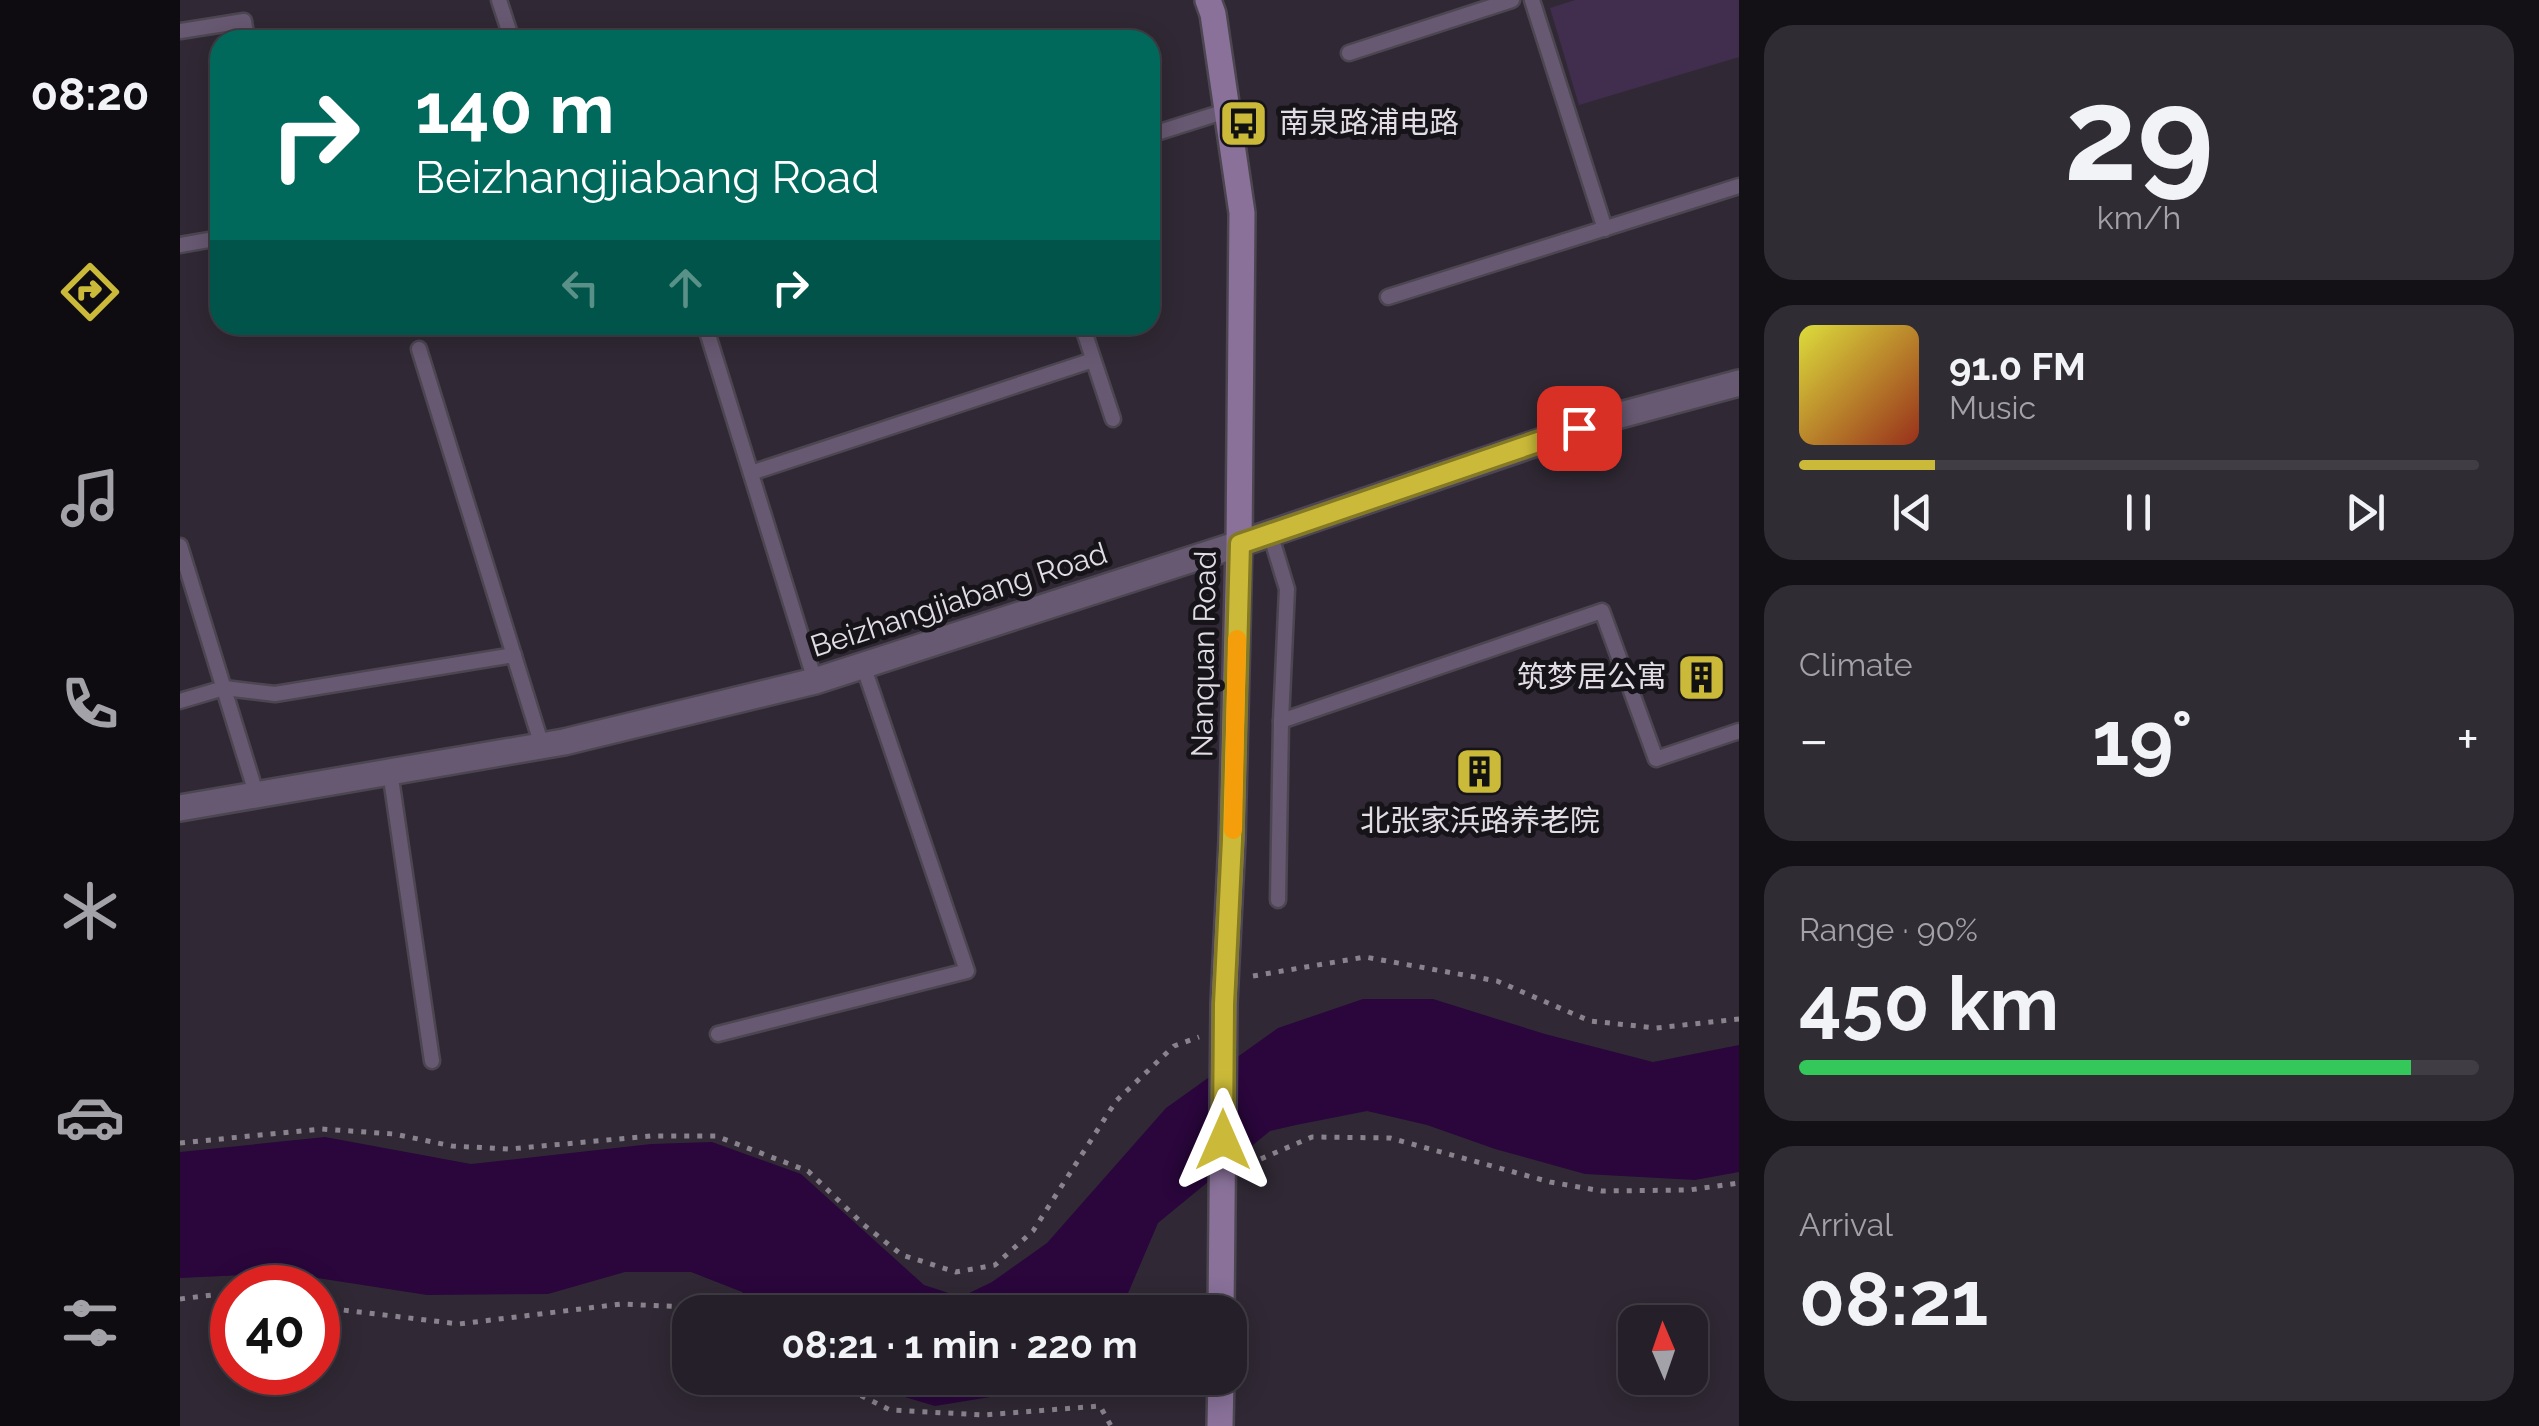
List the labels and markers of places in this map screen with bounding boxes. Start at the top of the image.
bus stop icon: 南泉路浦电路 [1218,97,1270,149]
place label: 南泉路浦电路 [1279,105,1459,140]
pin [1537,386,1622,471]
building icon: 筑梦居公寓 [1676,651,1728,703]
place label: 筑梦居公寓 [1517,659,1667,694]
building icon: 北张家浜路养老院 [1454,746,1506,798]
place label: 北张家浜路养老院 [1360,803,1600,838]

